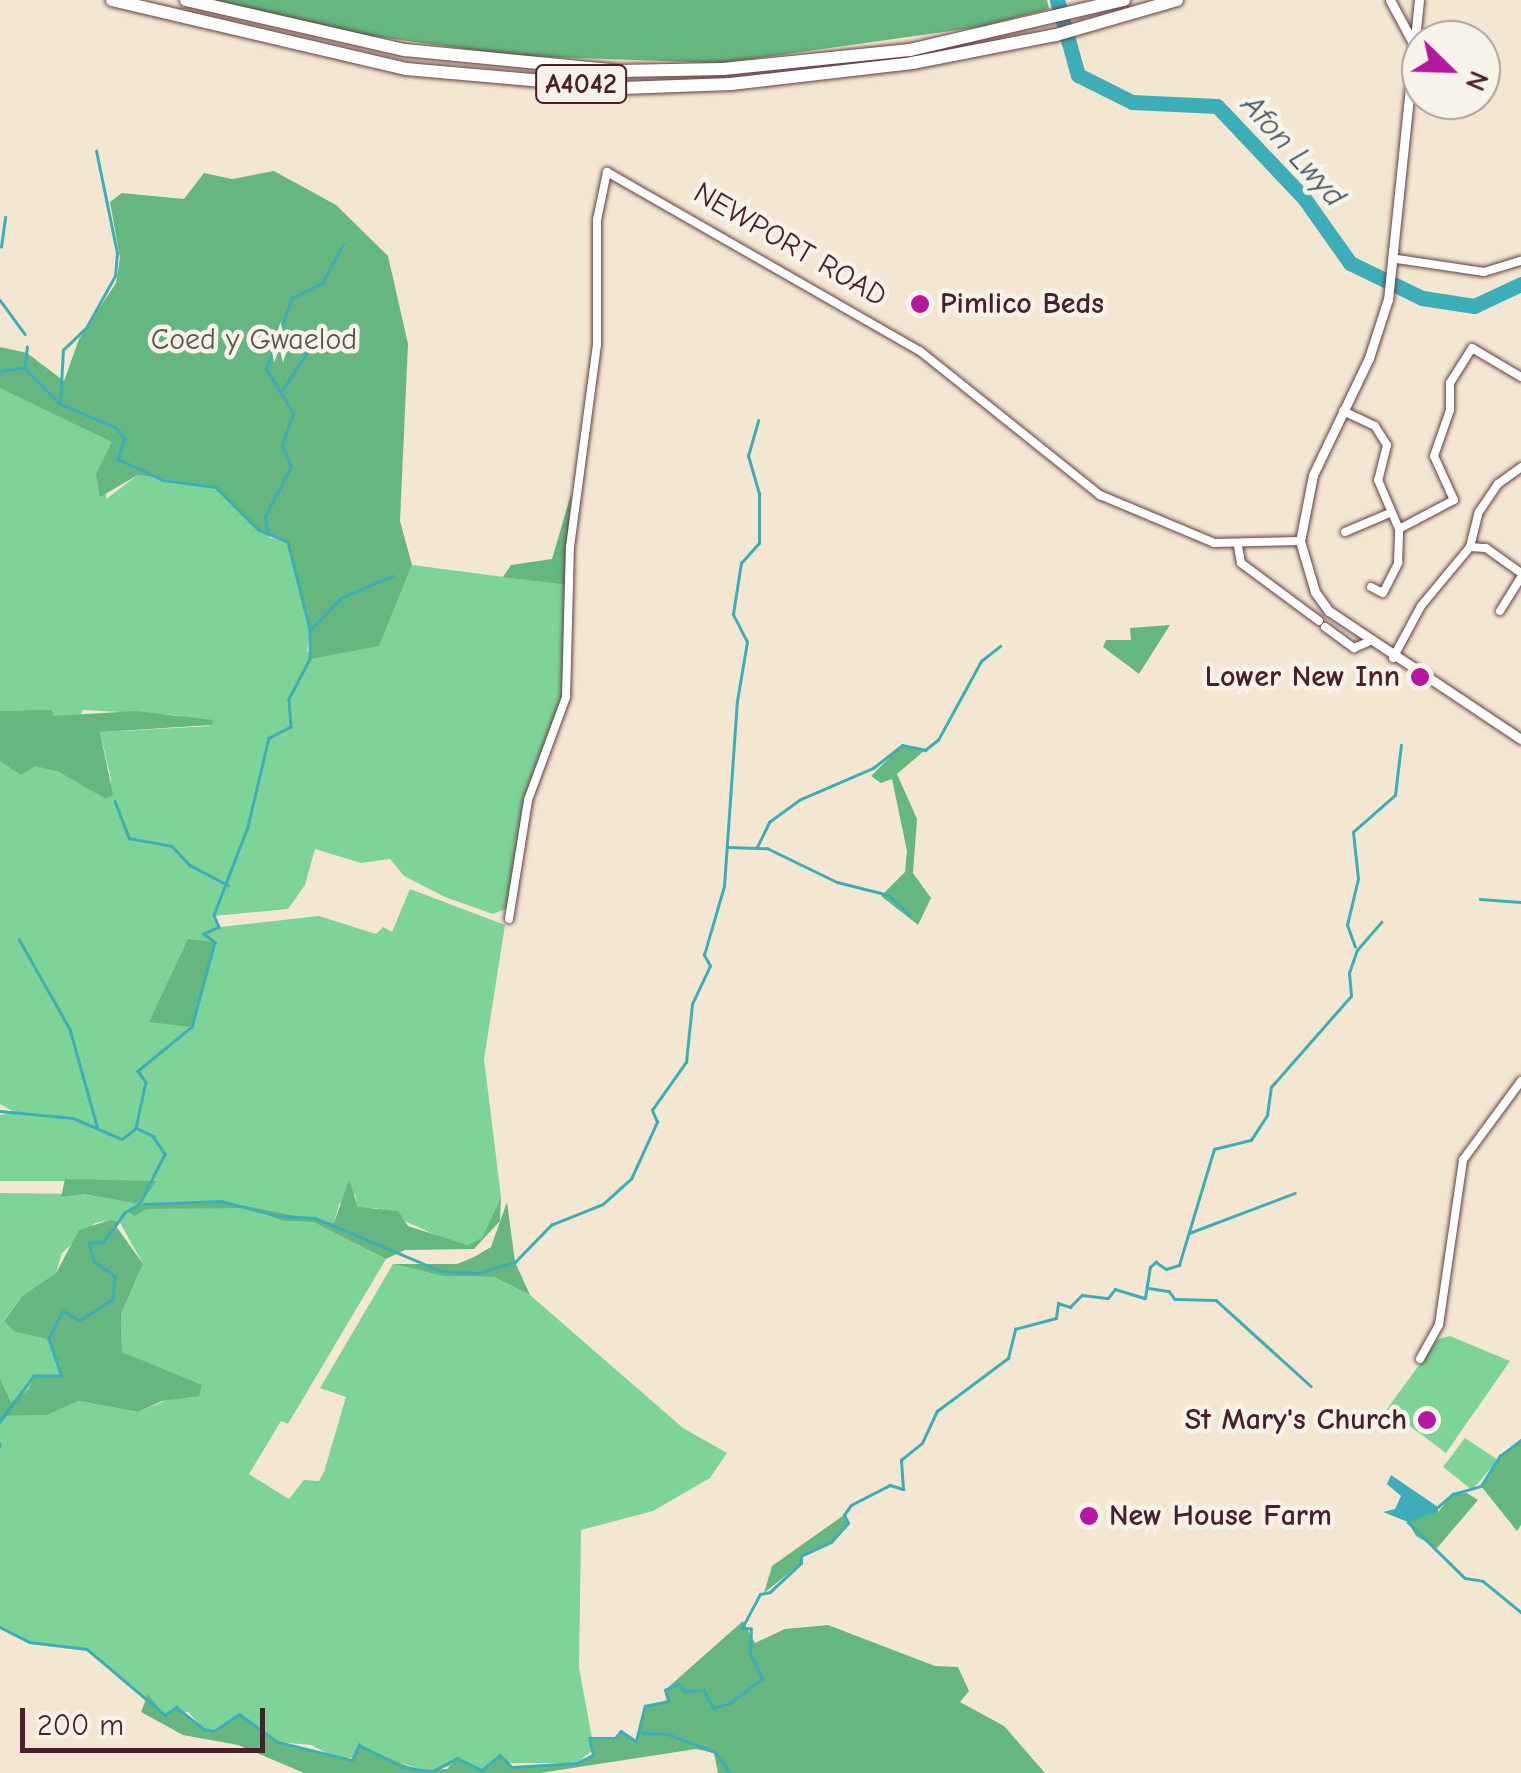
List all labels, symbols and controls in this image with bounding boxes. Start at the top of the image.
north arrow [1401,20,1501,120]
road number: A4042 [534,61,628,107]
text: N [1458,66,1495,96]
water label: Afon Lwyd [1233,87,1353,215]
street label: NEWPORT ROAD [687,175,893,315]
place label: Pimlico Beds [940,286,1104,322]
marker: Pimlico Beds [909,293,931,315]
park label: Coed y Gwaelod [151,322,357,358]
place label: Lower New Inn [1205,659,1400,695]
marker: Lower New Inn [1409,666,1431,688]
place label: St Mary's Church [1185,1402,1407,1438]
marker: St Mary's Church [1416,1409,1438,1431]
place label: New House Farm [1109,1498,1332,1534]
marker: New House Farm [1078,1505,1100,1527]
scale bar [25,1688,270,1750]
text: 200 m [37,1708,124,1743]

